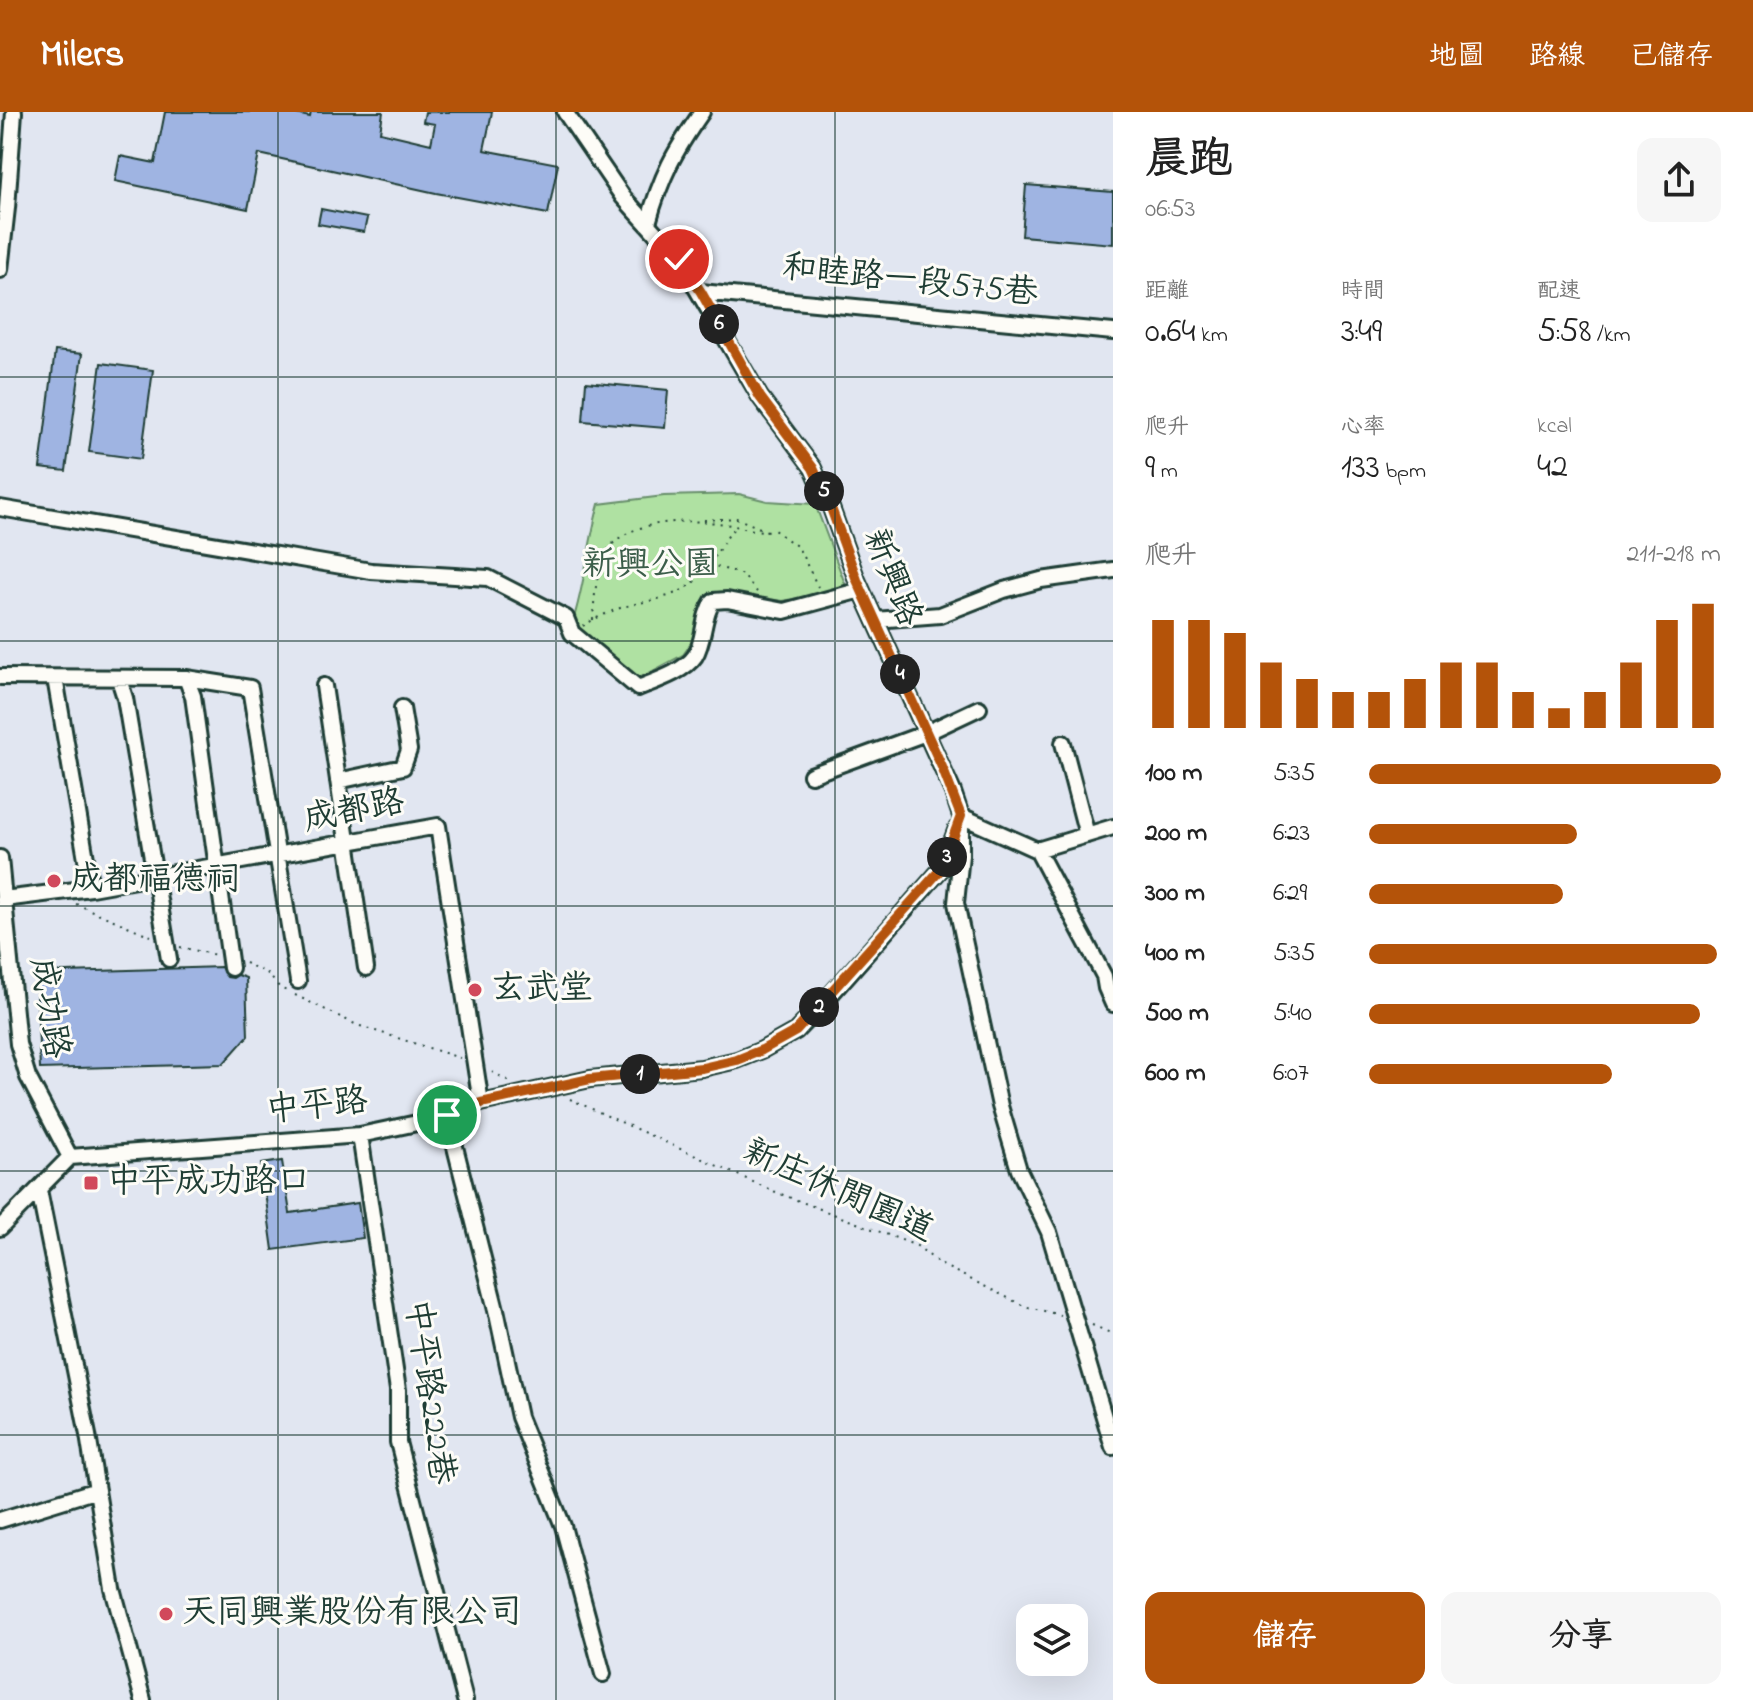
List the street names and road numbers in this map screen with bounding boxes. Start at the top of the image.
street label: 和睦路一段575巷 [780,244,1040,320]
street label: 新興路 [849,521,933,635]
street label: 成都路 [299,778,409,846]
street label: 成功路 [15,954,81,1062]
street label: 中平路 [264,1077,370,1137]
street label: 新庄休閒園道 [735,1128,941,1256]
street label: 中平路222巷 [390,1296,466,1488]

